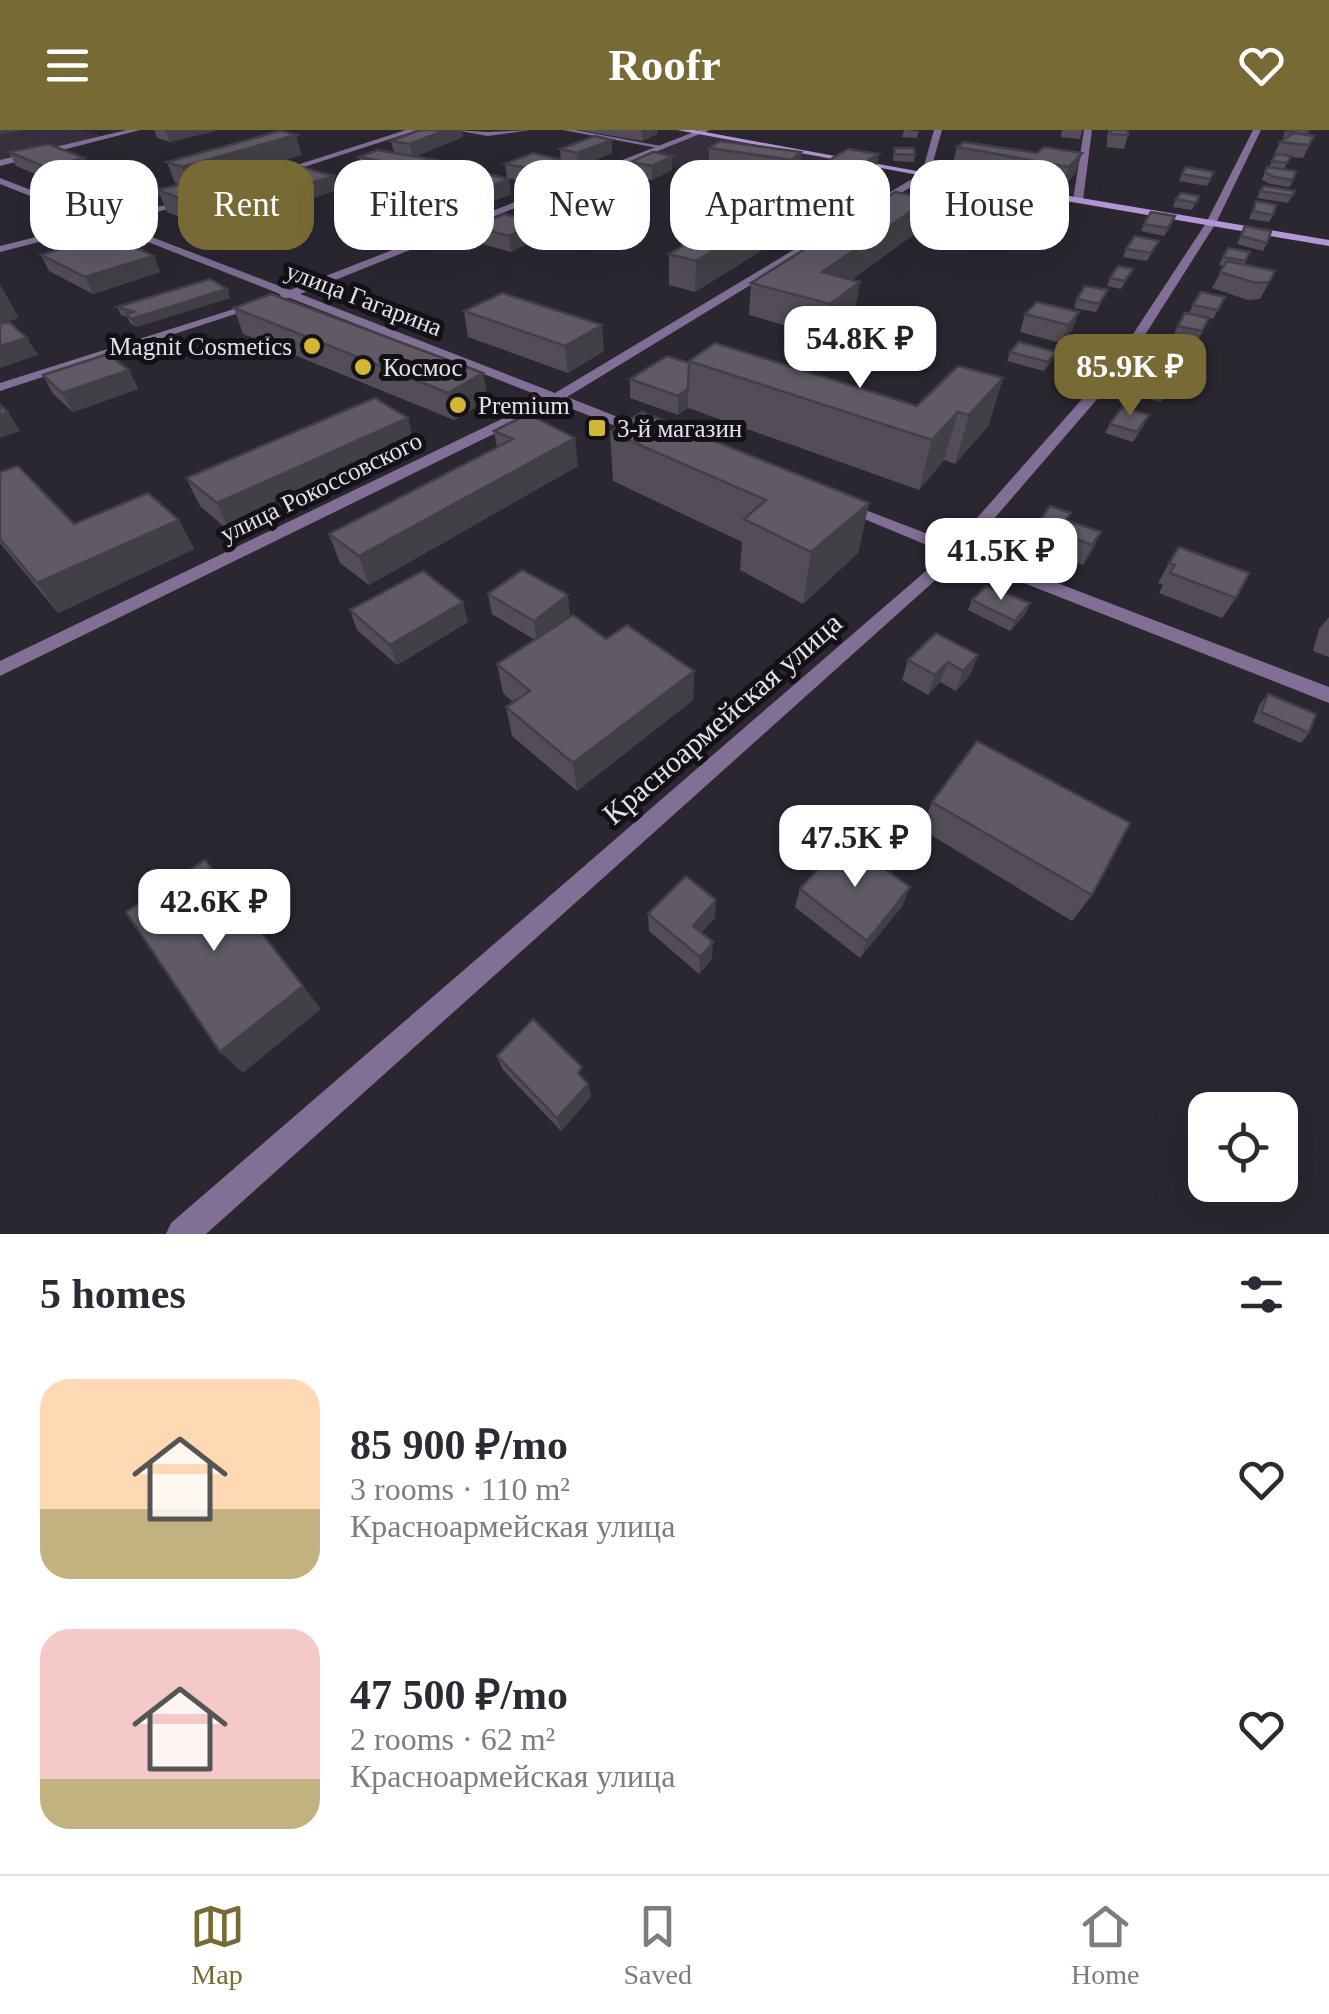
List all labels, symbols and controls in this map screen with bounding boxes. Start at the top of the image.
icon: menu [40,38,95,93]
icon: heart [1234,38,1289,93]
text: Roofr [608,40,721,90]
chip: Buy [30,160,158,250]
chip: Rent [178,160,314,250]
chip: Filters [334,160,494,250]
chip: New [514,160,650,250]
chip: Apartment [670,160,890,250]
chip: House [910,160,1069,250]
street label: улица Гагарина [282,257,446,341]
pin: 54.8K ₽ [768,306,952,391]
text: 54.8K ₽ [806,320,914,356]
place label: Magnit Cosmetics [109,333,292,360]
pin: 85.9K ₽ [1038,334,1222,419]
marker: Magnit Cosmetics [301,335,323,357]
text: 85.9K ₽ [1076,348,1184,384]
place label: Космос [383,354,463,381]
marker: Космос [352,356,374,378]
place label: Premium [478,392,570,419]
marker: Premium [447,394,469,416]
place label: 3-й магазин [617,415,742,442]
marker: 3-й магазин [586,417,608,439]
street label: улица Рокоссовского [216,426,426,548]
pin: 41.5K ₽ [909,518,1093,603]
text: 41.5K ₽ [947,532,1055,568]
street label: Красноармейская улица [596,605,848,831]
pin: 47.5K ₽ [763,805,947,890]
text: 47.5K ₽ [801,819,909,855]
pin: 42.6K ₽ [122,869,306,954]
text: 42.6K ₽ [160,883,268,919]
map controls [1188,1092,1298,1202]
button: locate [1188,1092,1298,1202]
icon: filters [1234,1267,1289,1322]
text: 5 homes [40,1271,186,1317]
icon: home [120,1419,240,1539]
text: 85 900 ₽/mo [350,1422,568,1468]
icon: heart [1234,1452,1289,1507]
text: 3 rooms · 110 m² [350,1471,570,1507]
text: Красноармейская улица [350,1508,675,1544]
icon: home [120,1669,240,1789]
text: 47 500 ₽/mo [350,1672,568,1718]
icon: heart [1234,1702,1289,1757]
text: 2 rooms · 62 m² [350,1721,555,1757]
text: Красноармейская улица [350,1758,675,1794]
tab: Map [190,1899,245,1991]
tab: Saved [624,1899,692,1991]
tab: Home [1071,1899,1139,1991]

